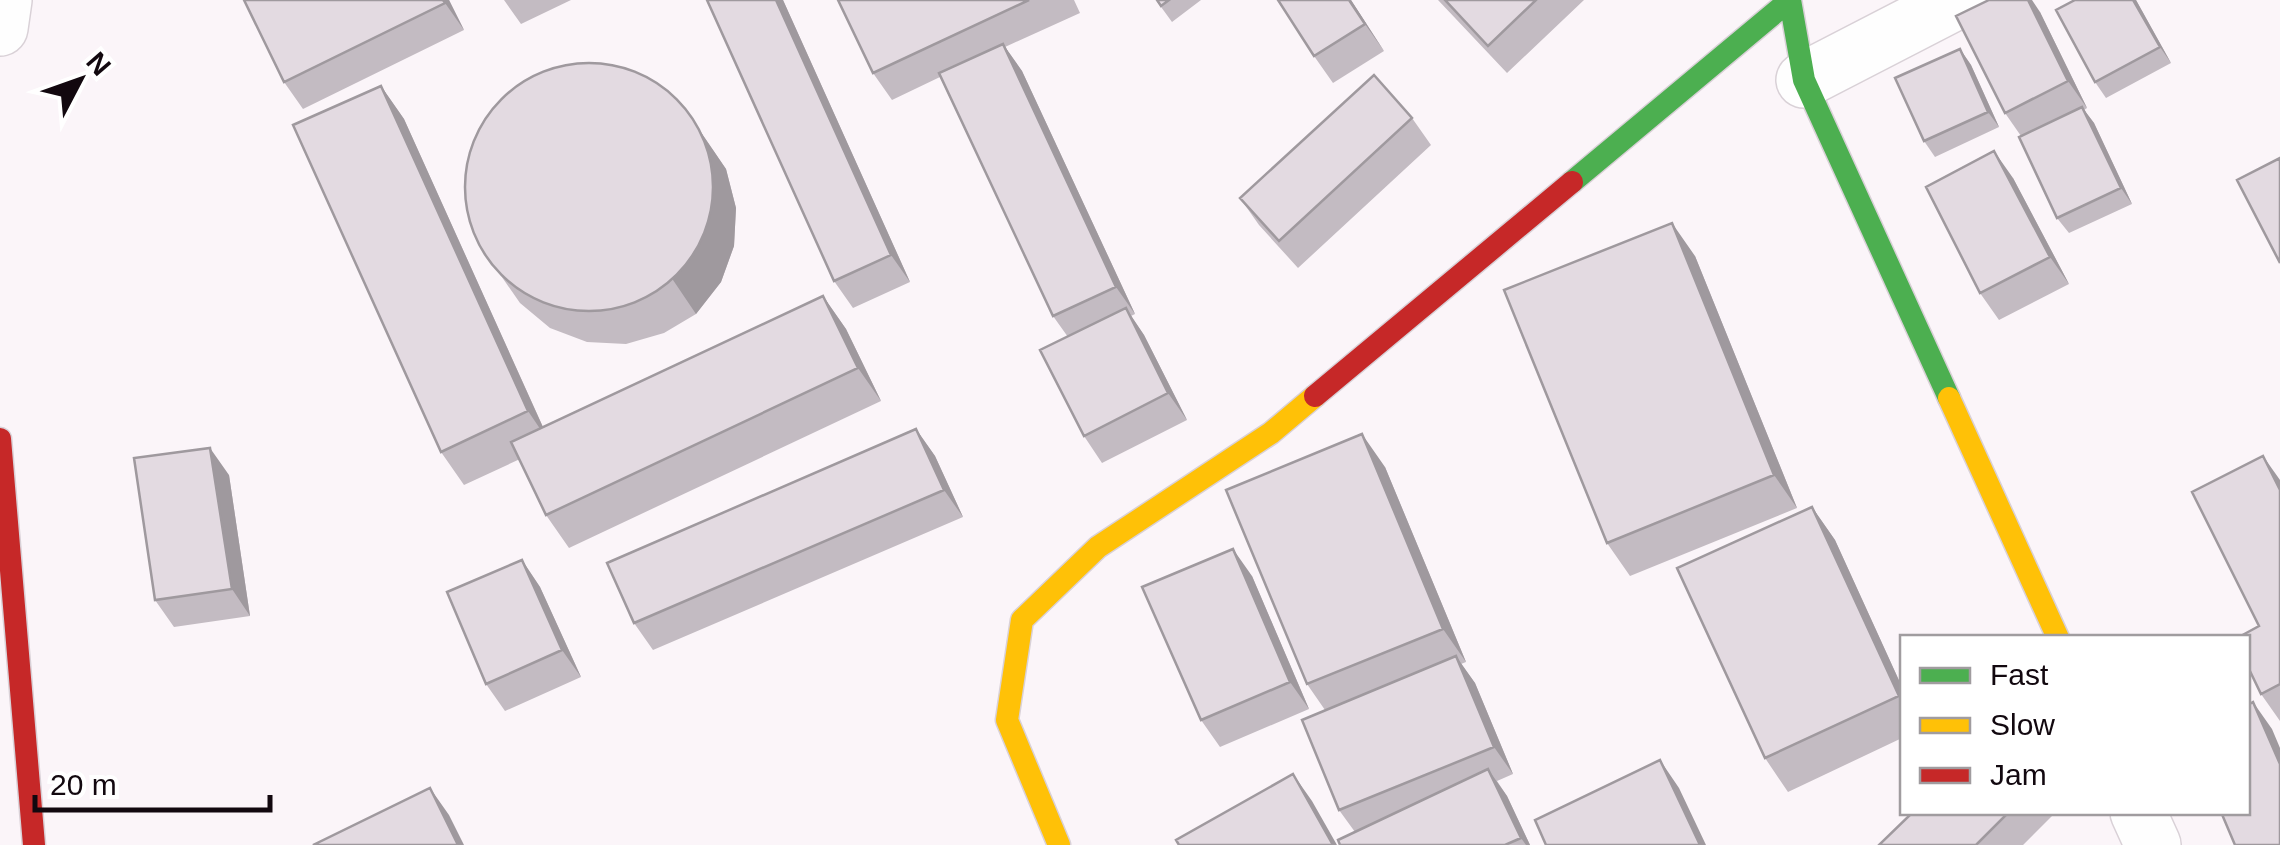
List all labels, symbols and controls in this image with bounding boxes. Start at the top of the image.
north arrow [30,30,130,130]
text: N [80,46,117,82]
legend [1900,635,2250,815]
text: Fast [1990,658,2049,691]
text: Slow [1990,708,2055,741]
scale bar [35,750,270,812]
text: Jam [1990,758,2047,791]
text: 20 m [50,768,117,801]

